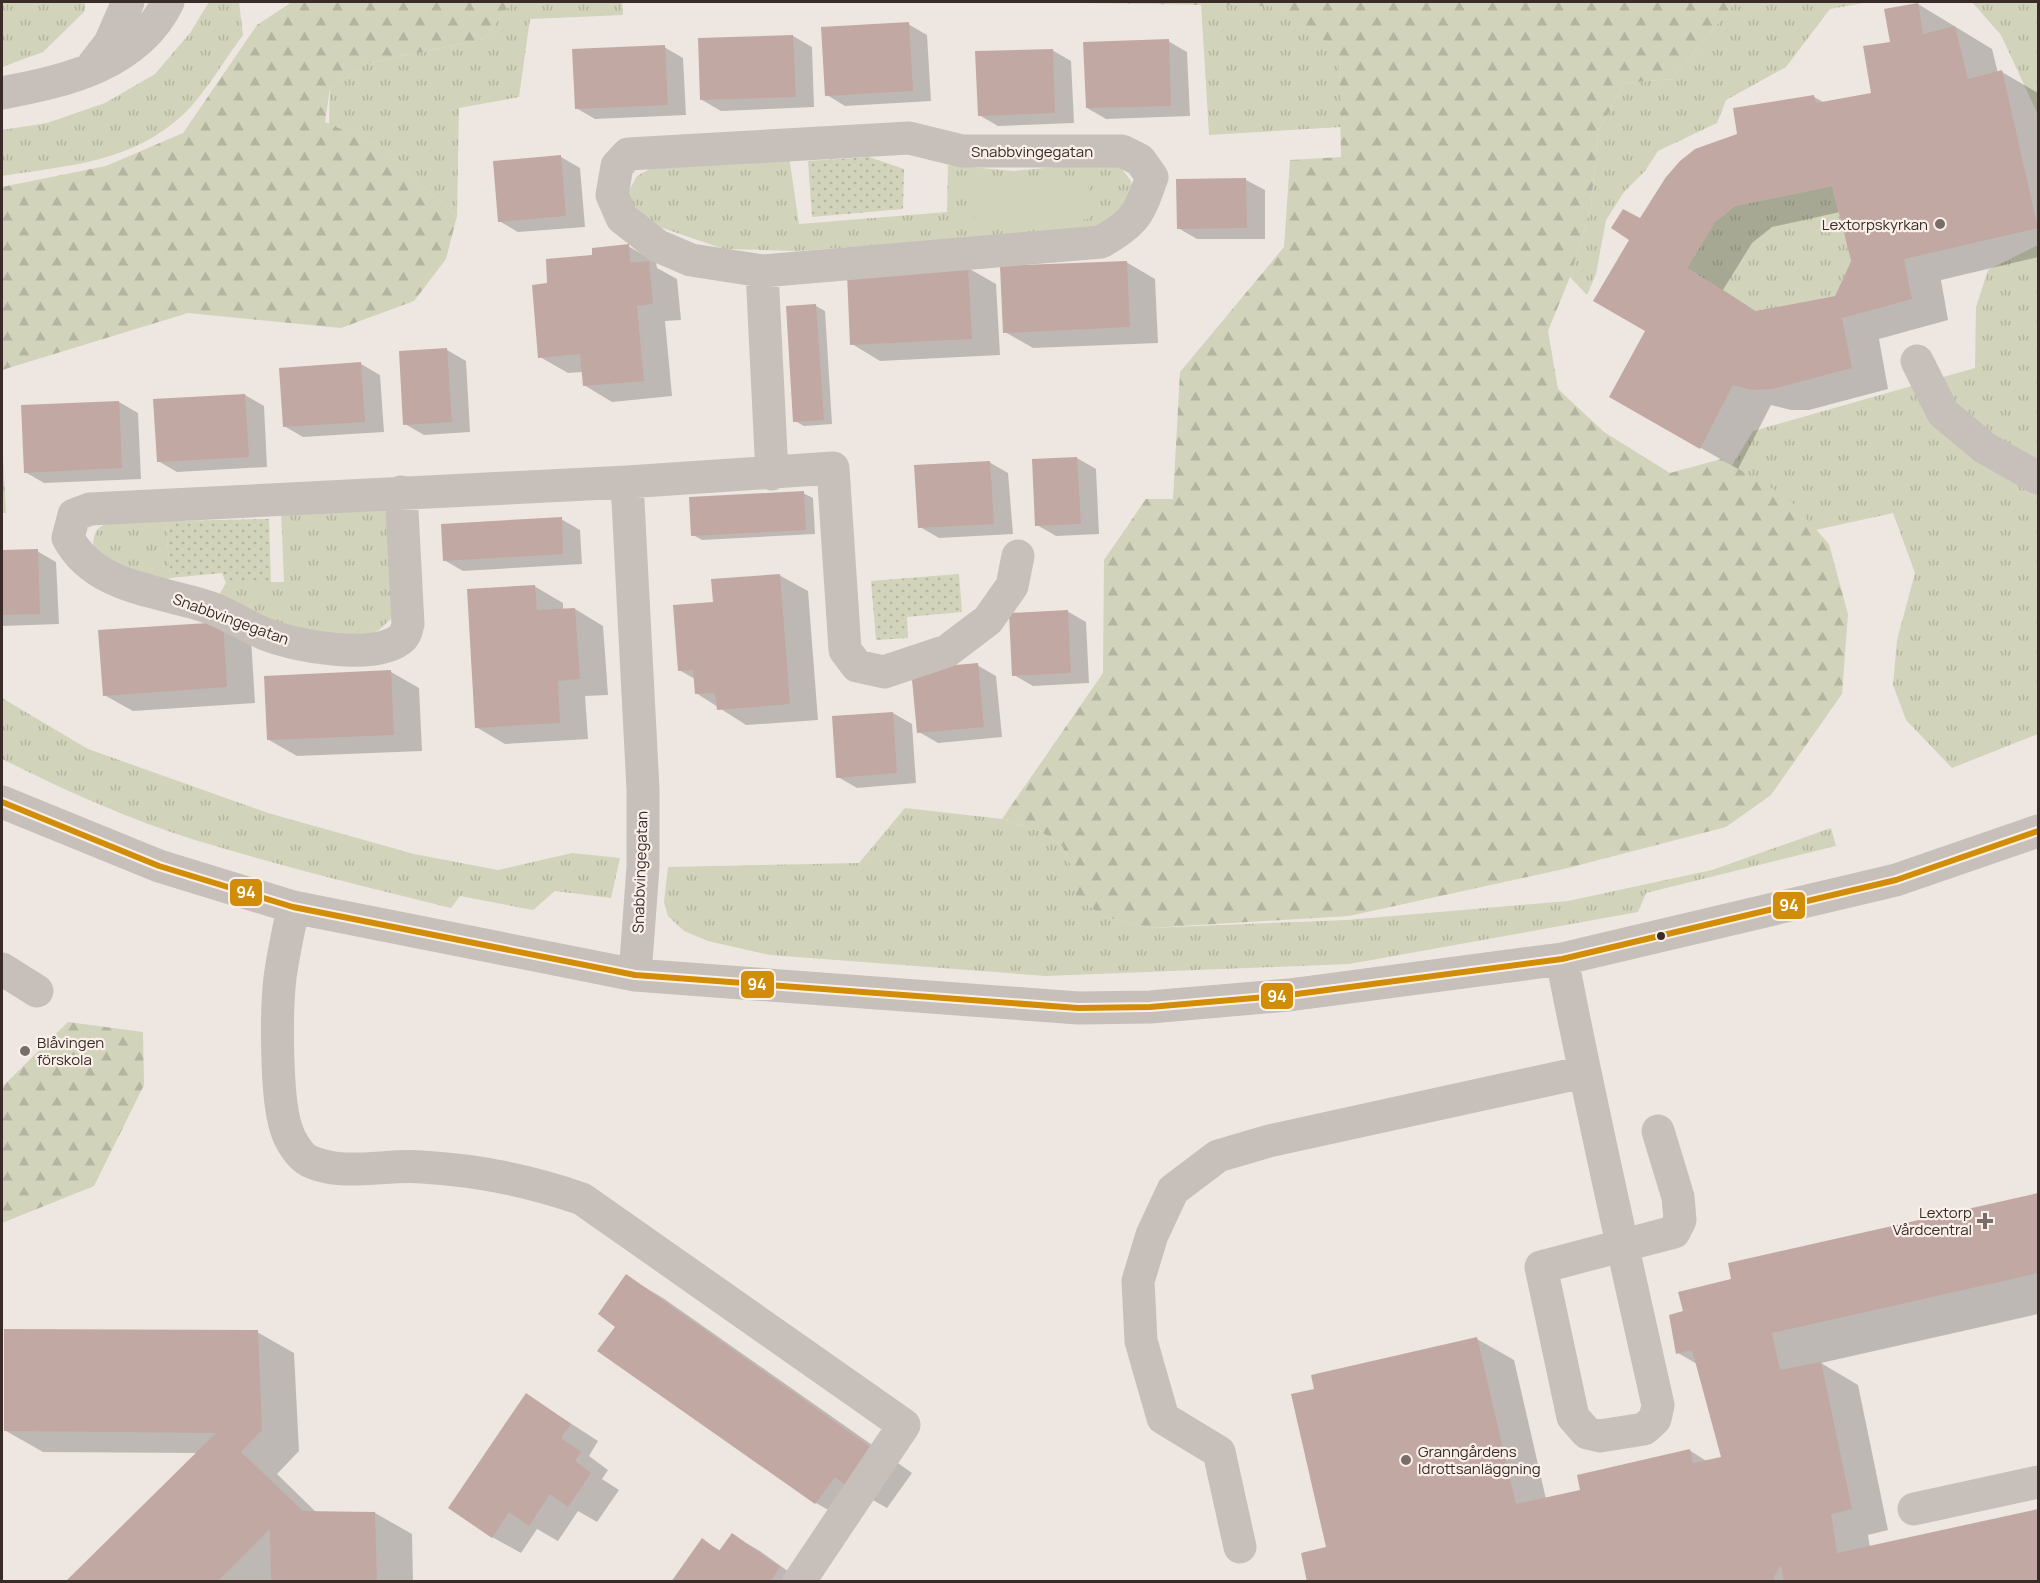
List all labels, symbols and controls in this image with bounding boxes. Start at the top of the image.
street label: Snabbvingegatan [971,141,1093,162]
place label: Lextorpskyrkan [1822,214,1928,235]
marker: Lextorpskyrkan [1933,217,1947,231]
street label: Snabbvingegatan [170,588,292,650]
street label: Snabbvingegatan [627,811,653,933]
line badge: 94 [229,878,263,907]
text: 94 [236,881,256,903]
line badge: 94 [1772,891,1806,920]
text: 94 [1779,894,1799,916]
unlabelled marker [1655,930,1667,942]
line badge: 94 [740,970,775,999]
text: 94 [747,973,767,995]
line badge: 94 [1260,982,1294,1010]
text: 94 [1267,985,1287,1007]
place label: Blåvingen förskola [37,1032,104,1070]
marker: Blåvingen förskola [18,1044,32,1058]
place label: Lextorp Vårdcentral [1893,1202,1972,1240]
marker: Lextorp Vårdcentral [1976,1212,1994,1230]
place label: Granngårdens Idrottsanläggning [1418,1441,1541,1479]
marker: Granngårdens Idrottsanläggning [1399,1453,1413,1467]

